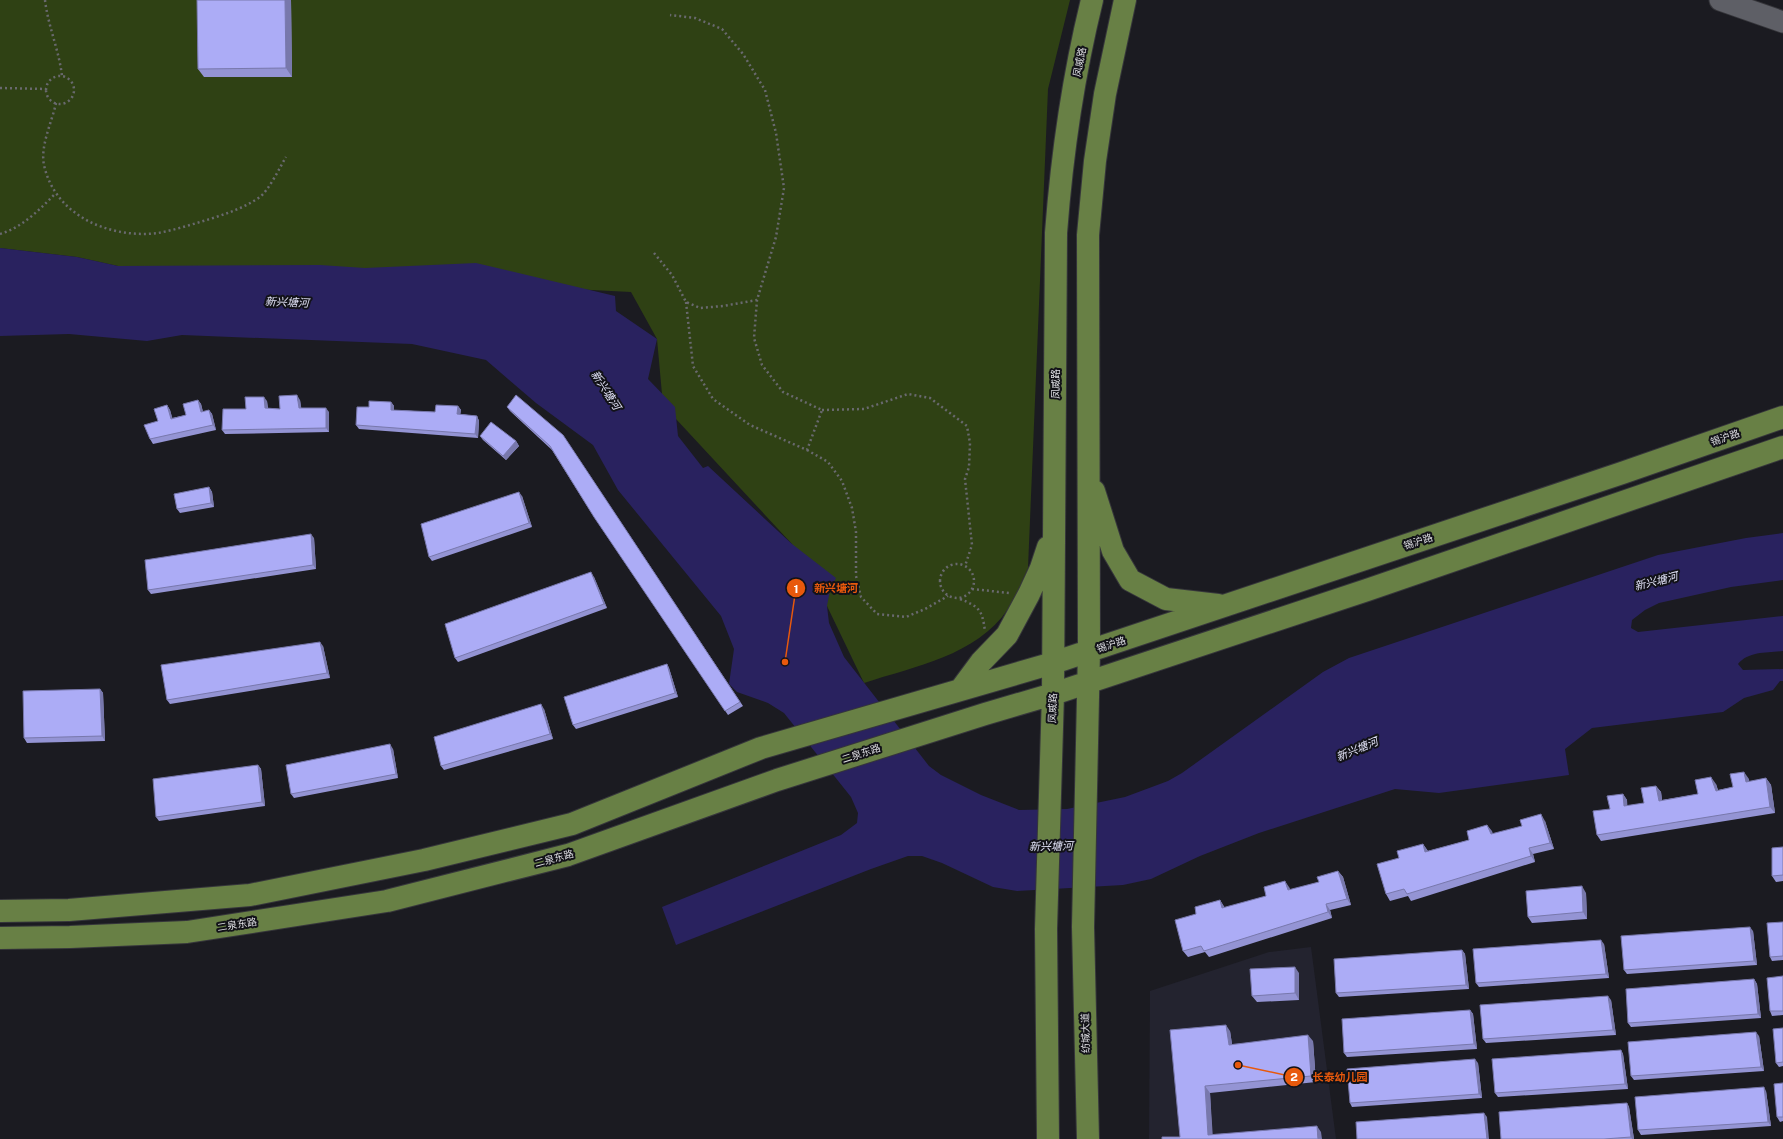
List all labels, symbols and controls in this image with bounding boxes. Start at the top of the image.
street label: 凤威路 [1070,46,1088,78]
water label: 新兴塘河 [265,295,311,309]
water label: 新兴塘河 [589,368,624,413]
street label: 凤威路 [1049,369,1061,399]
street label: 锡沪路 [1709,426,1741,448]
street label: 锡沪路 [1402,531,1434,551]
water label: 新兴塘河 [1633,569,1681,592]
callout: 新兴塘河 [786,577,866,600]
text: 1 [793,582,799,596]
text: 新兴塘河 [814,582,858,594]
street label: 锡沪路 [1095,634,1127,654]
street label: 凤威路 [1045,693,1059,723]
water label: 新兴塘河 [1334,734,1381,763]
street label: 二泉东路 [840,741,882,765]
water label: 新兴塘河 [1029,840,1075,852]
street label: 二泉东路 [533,847,575,869]
street label: 二泉东路 [216,915,258,933]
street label: 纺城大道 [1079,1013,1091,1053]
callout: 长泰幼儿园 [1284,1066,1375,1089]
text: 2 [1290,1070,1298,1084]
text: 长泰幼儿园 [1313,1071,1368,1083]

